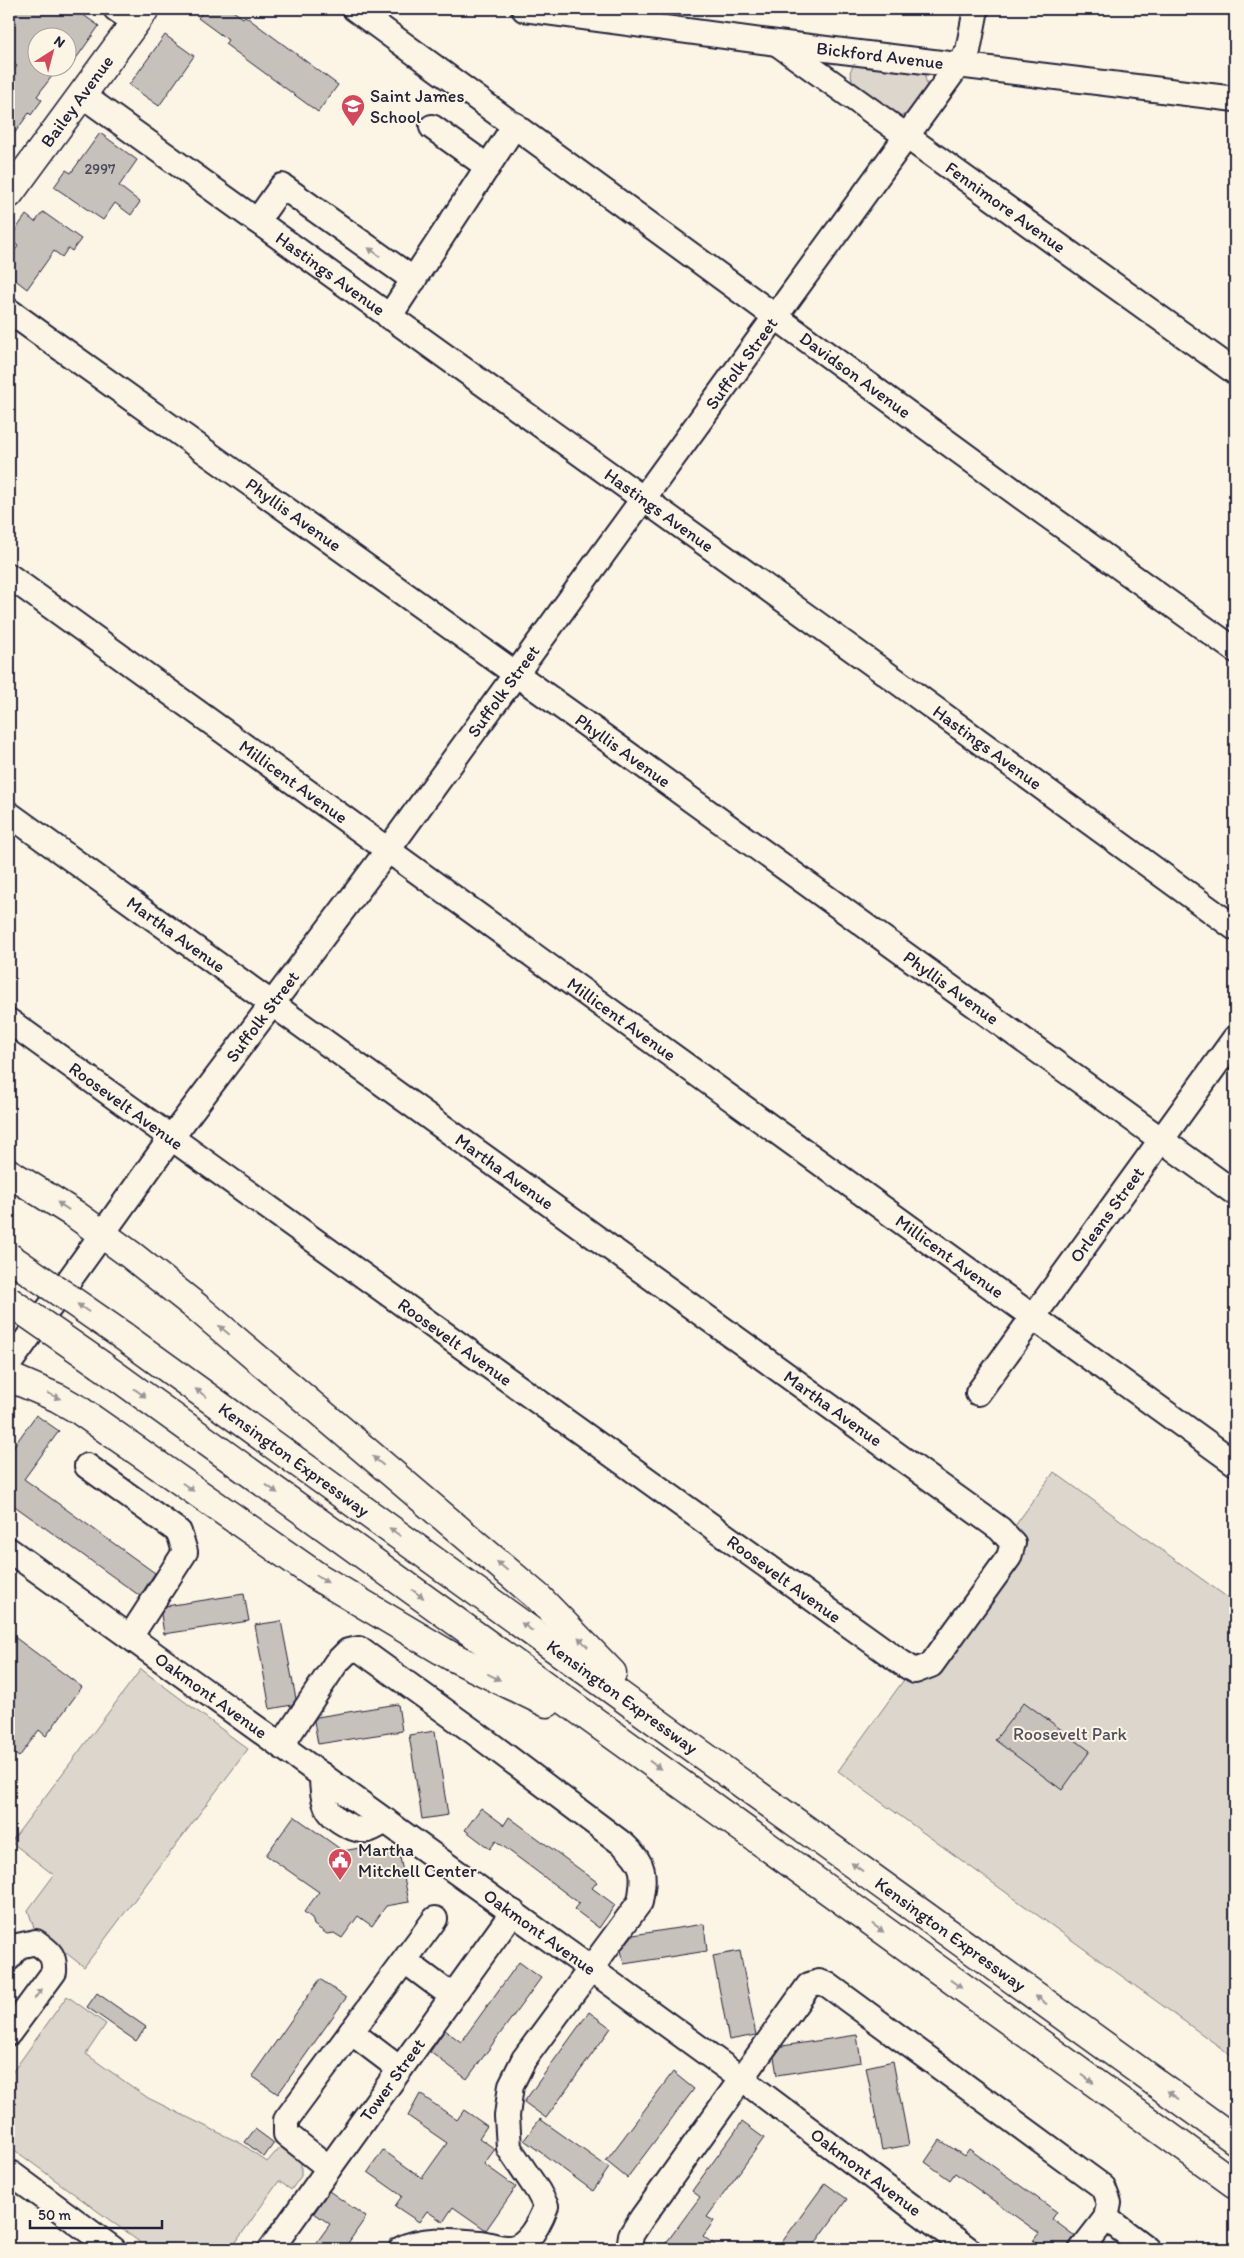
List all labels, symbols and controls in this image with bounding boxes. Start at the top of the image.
north arrow [28,28,78,78]
text: N [51,32,68,52]
street label: Bickford Avenue [815,37,945,74]
street label: Bailey Avenue [36,51,118,152]
place label: Saint James School [370,85,464,128]
school or university icon: Saint James School [340,93,366,127]
street label: Fennimore Avenue [941,157,1070,258]
house number: 2997 [84,160,116,178]
street label: Hastings Avenue [271,227,390,321]
one-way arrow [368,246,381,257]
street label: Suffolk Street [701,313,782,414]
street label: Davidson Avenue [795,327,915,423]
street label: Hastings Avenue [600,463,718,557]
street label: Phyllis Avenue [241,473,346,556]
street label: Suffolk Street [463,641,544,742]
street label: Hastings Avenue [929,700,1046,795]
street label: Phyllis Avenue [571,709,675,792]
street label: Millicent Avenue [235,735,352,828]
street label: Martha Avenue [122,892,230,978]
street label: Phyllis Avenue [899,946,1003,1030]
street label: Suffolk Street [221,966,304,1067]
street label: Millicent Avenue [563,972,680,1066]
street label: Roosevelt Avenue [65,1057,187,1155]
street label: Martha Avenue [451,1129,558,1214]
street label: Orleans Street [1065,1162,1149,1267]
one-way arrow [56,1201,69,1211]
street label: Millicent Avenue [891,1210,1008,1303]
street label: Roosevelt Avenue [394,1293,516,1391]
one-way arrow [76,1303,90,1313]
one-way arrow [218,1325,230,1336]
street label: Martha Avenue [779,1365,887,1451]
one-way arrow [195,1387,208,1398]
one-way arrow [133,1388,146,1399]
one-way arrow [47,1393,61,1401]
street label: Kensington Expressway [214,1398,374,1522]
one-way arrow [371,1456,384,1467]
one-way arrow [181,1482,195,1492]
one-way arrow [265,1483,278,1494]
one-way arrow [388,1527,402,1537]
street label: Roosevelt Avenue [723,1530,845,1628]
one-way arrow [495,1561,508,1572]
one-way arrow [315,1575,328,1584]
one-way arrow [411,1589,425,1599]
one-way arrow [520,1622,534,1632]
street label: Kensington Expressway [542,1635,703,1759]
one-way arrow [577,1637,589,1649]
street label: Oakmont Avenue [150,1648,272,1743]
one-way arrow [487,1673,502,1681]
park label: Roosevelt Park [1013,1723,1128,1745]
one-way arrow [648,1760,661,1771]
place label: Martha Mitchell Center [358,1839,477,1882]
public building icon: Martha Mitchell Center [327,1847,353,1881]
one-way arrow [850,1862,864,1872]
street label: Kensington Expressway [870,1872,1031,1997]
street label: Oakmont Avenue [479,1884,600,1980]
one-way arrow [871,1923,885,1933]
one-way arrow [949,1979,963,1989]
one-way arrow [32,1988,43,2001]
one-way arrow [1034,1995,1048,2005]
street label: Tower Street [355,2034,430,2126]
one-way arrow [1081,2073,1094,2084]
one-way arrow [1166,2090,1180,2100]
street label: Oakmont Avenue [806,2123,926,2221]
scale bar [30,2198,162,2230]
text: 50 m [38,2206,71,2224]

